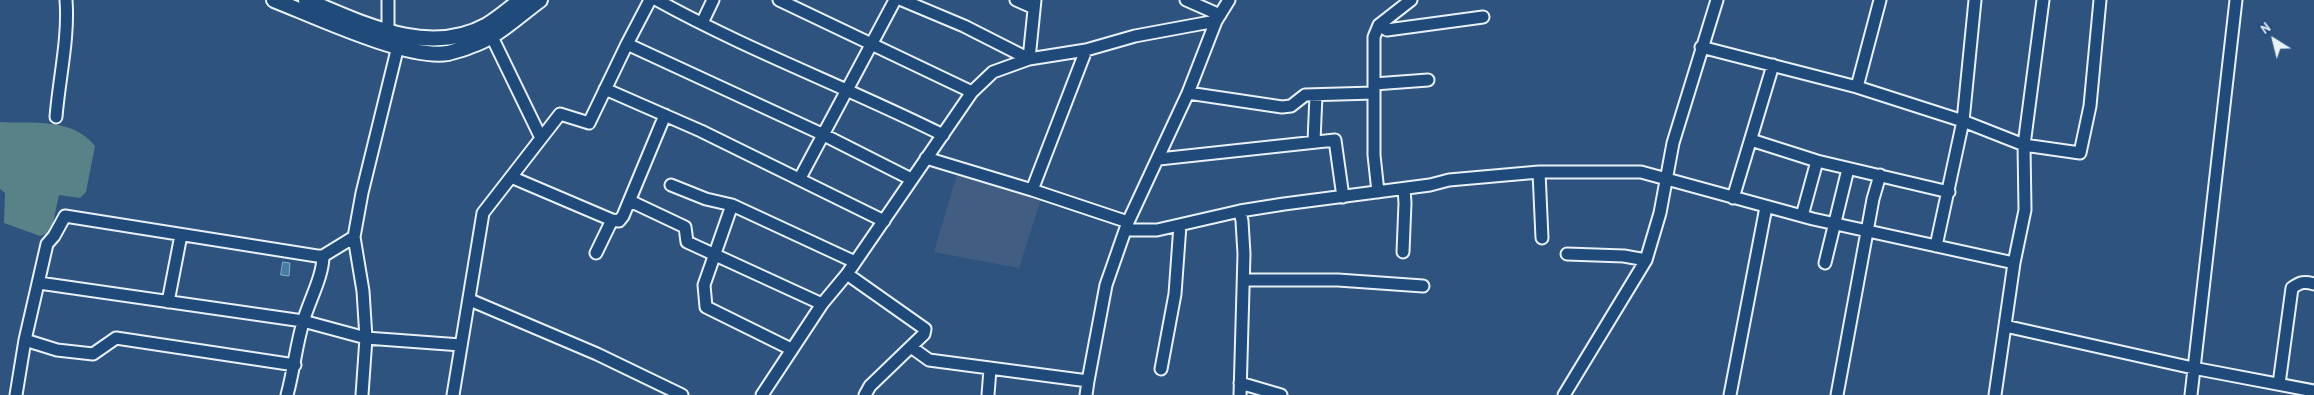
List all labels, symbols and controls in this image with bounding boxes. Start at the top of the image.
north arrow [2249,15,2299,65]
text: N [2256,18,2273,37]

